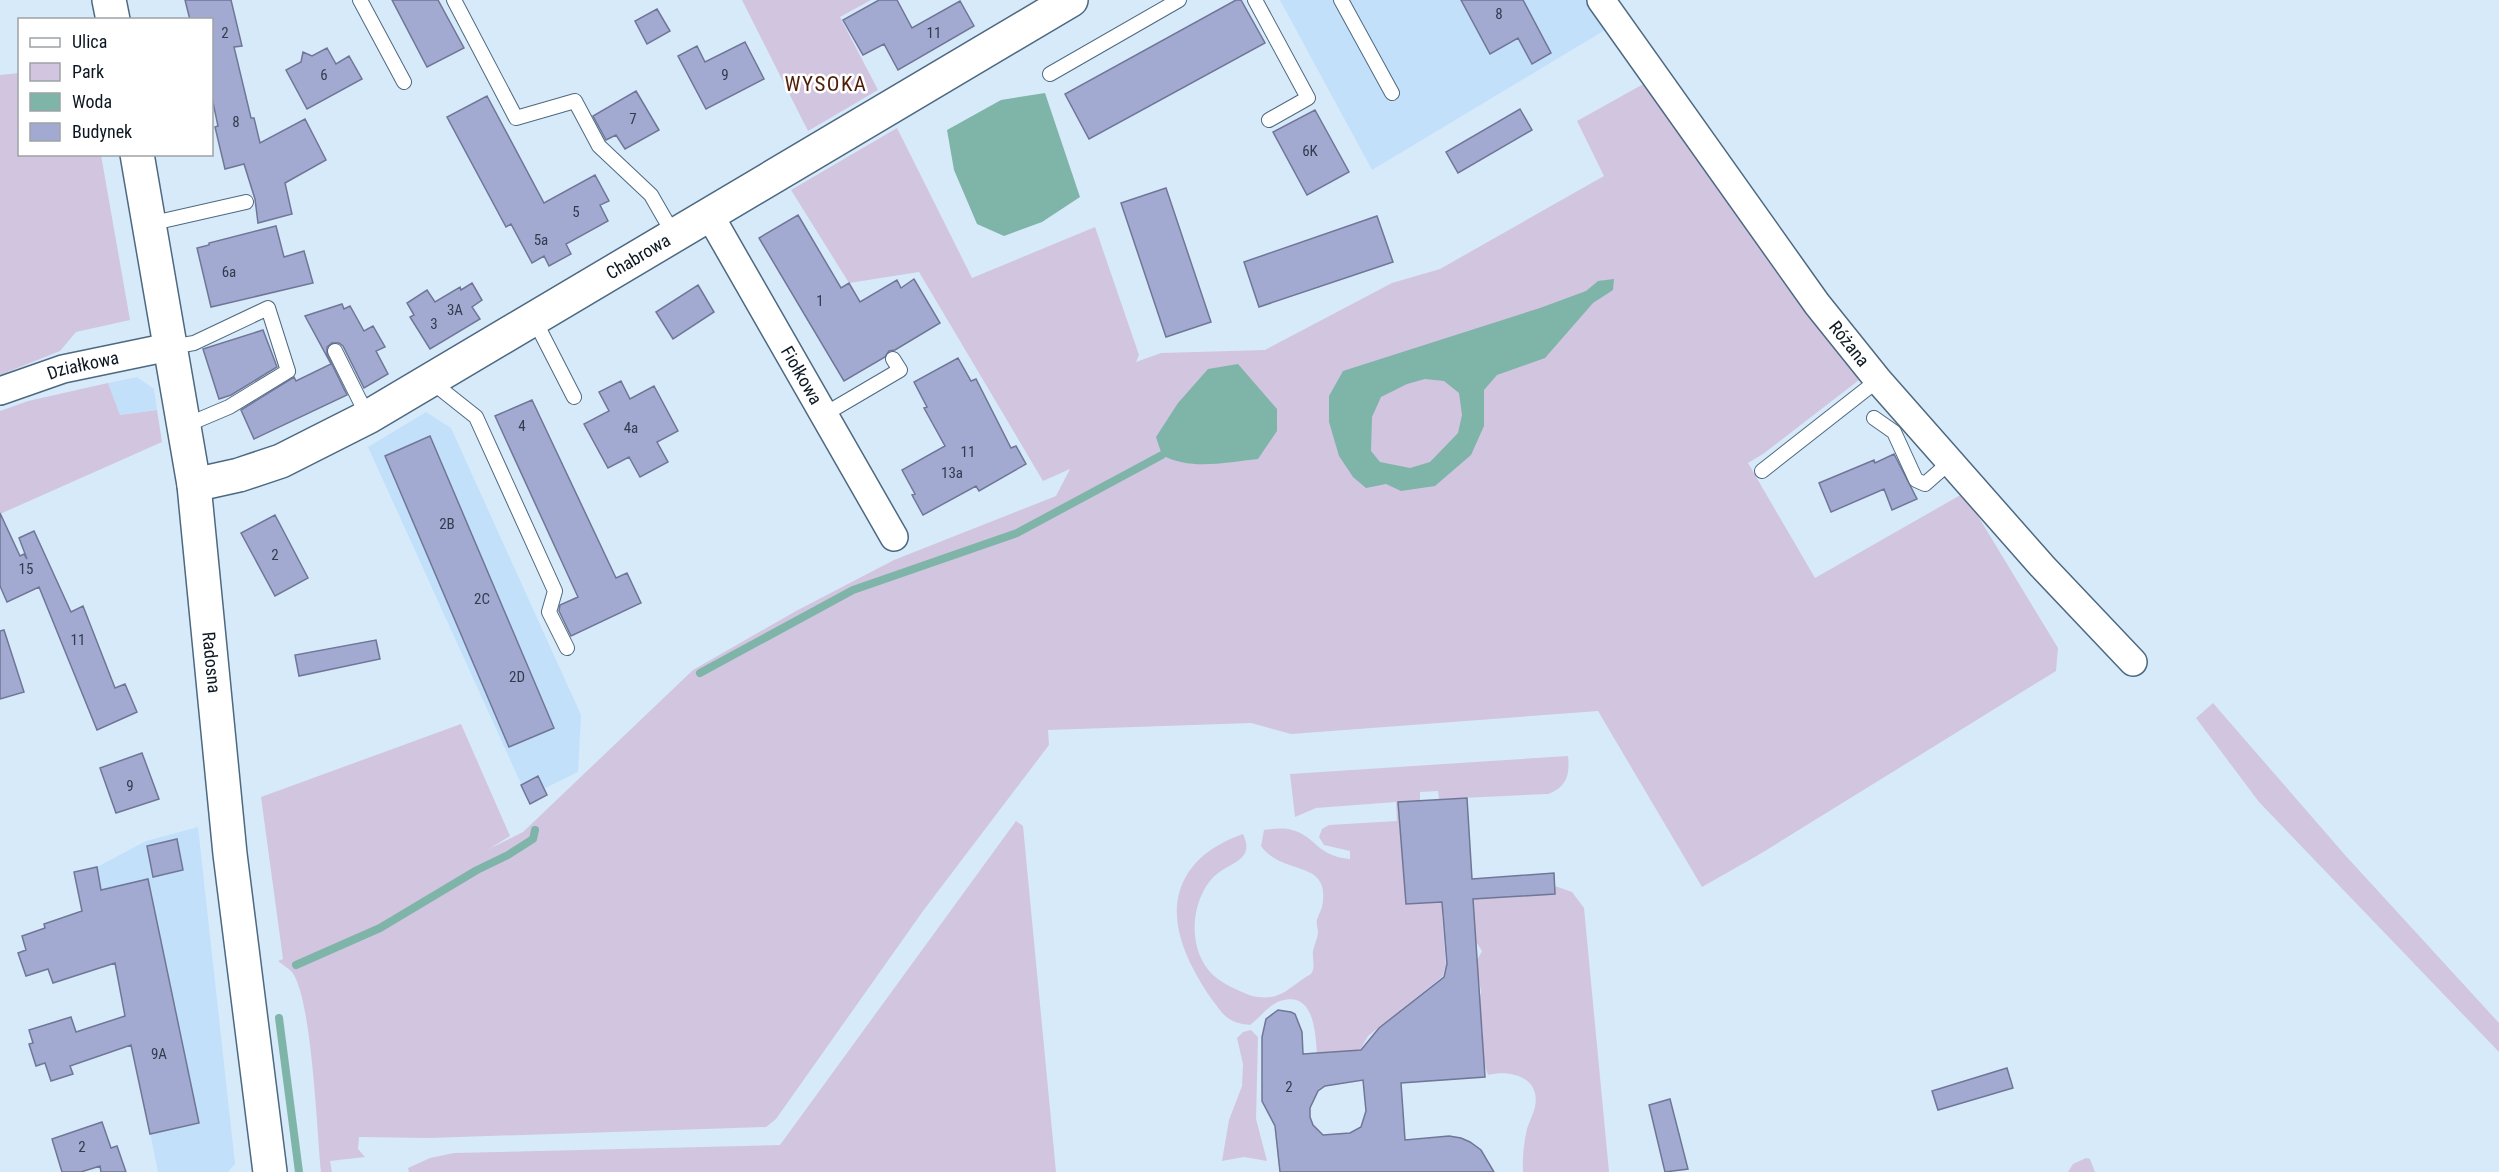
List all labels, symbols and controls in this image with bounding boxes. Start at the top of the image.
house number: 8 [1495,5,1503,23]
legend [18,18,213,156]
house number: 2 [221,24,229,42]
house number: 11 [927,24,941,42]
text: Ulica [72,31,107,52]
text: Park [72,61,104,82]
house number: 6 [320,66,328,84]
house number: 9 [721,66,729,84]
district label: WYSOKA [785,72,867,96]
text: Woda [72,91,112,112]
house number: 7 [629,110,637,128]
house number: 8 [232,113,240,131]
text: Budynek [72,121,132,142]
house number: 6K [1302,142,1319,160]
house number: 5 [572,203,580,221]
street label: Chabrowa [602,229,674,283]
house number: 5a [534,231,548,249]
house number: 6a [222,263,236,281]
house number: 1 [816,292,824,310]
house number: 3A [447,301,463,319]
house number: 3 [430,315,438,333]
street label: Różana [1825,317,1874,371]
street label: Fiołkowa [777,342,827,408]
street label: Działkowa [44,347,121,384]
house number: 4 [518,417,526,435]
house number: 4a [624,419,638,437]
house number: 11 [961,443,975,461]
house number: 13a [941,464,963,482]
house number: 2B [439,515,455,533]
house number: 2 [271,546,279,564]
house number: 15 [19,560,33,578]
house number: 2C [474,590,490,608]
street label: Radosna [198,630,225,694]
house number: 11 [71,631,85,649]
house number: 2D [509,668,525,686]
house number: 9 [126,777,134,795]
house number: 9A [151,1045,167,1063]
house number: 2 [1285,1078,1293,1096]
house number: 2 [78,1138,86,1156]

